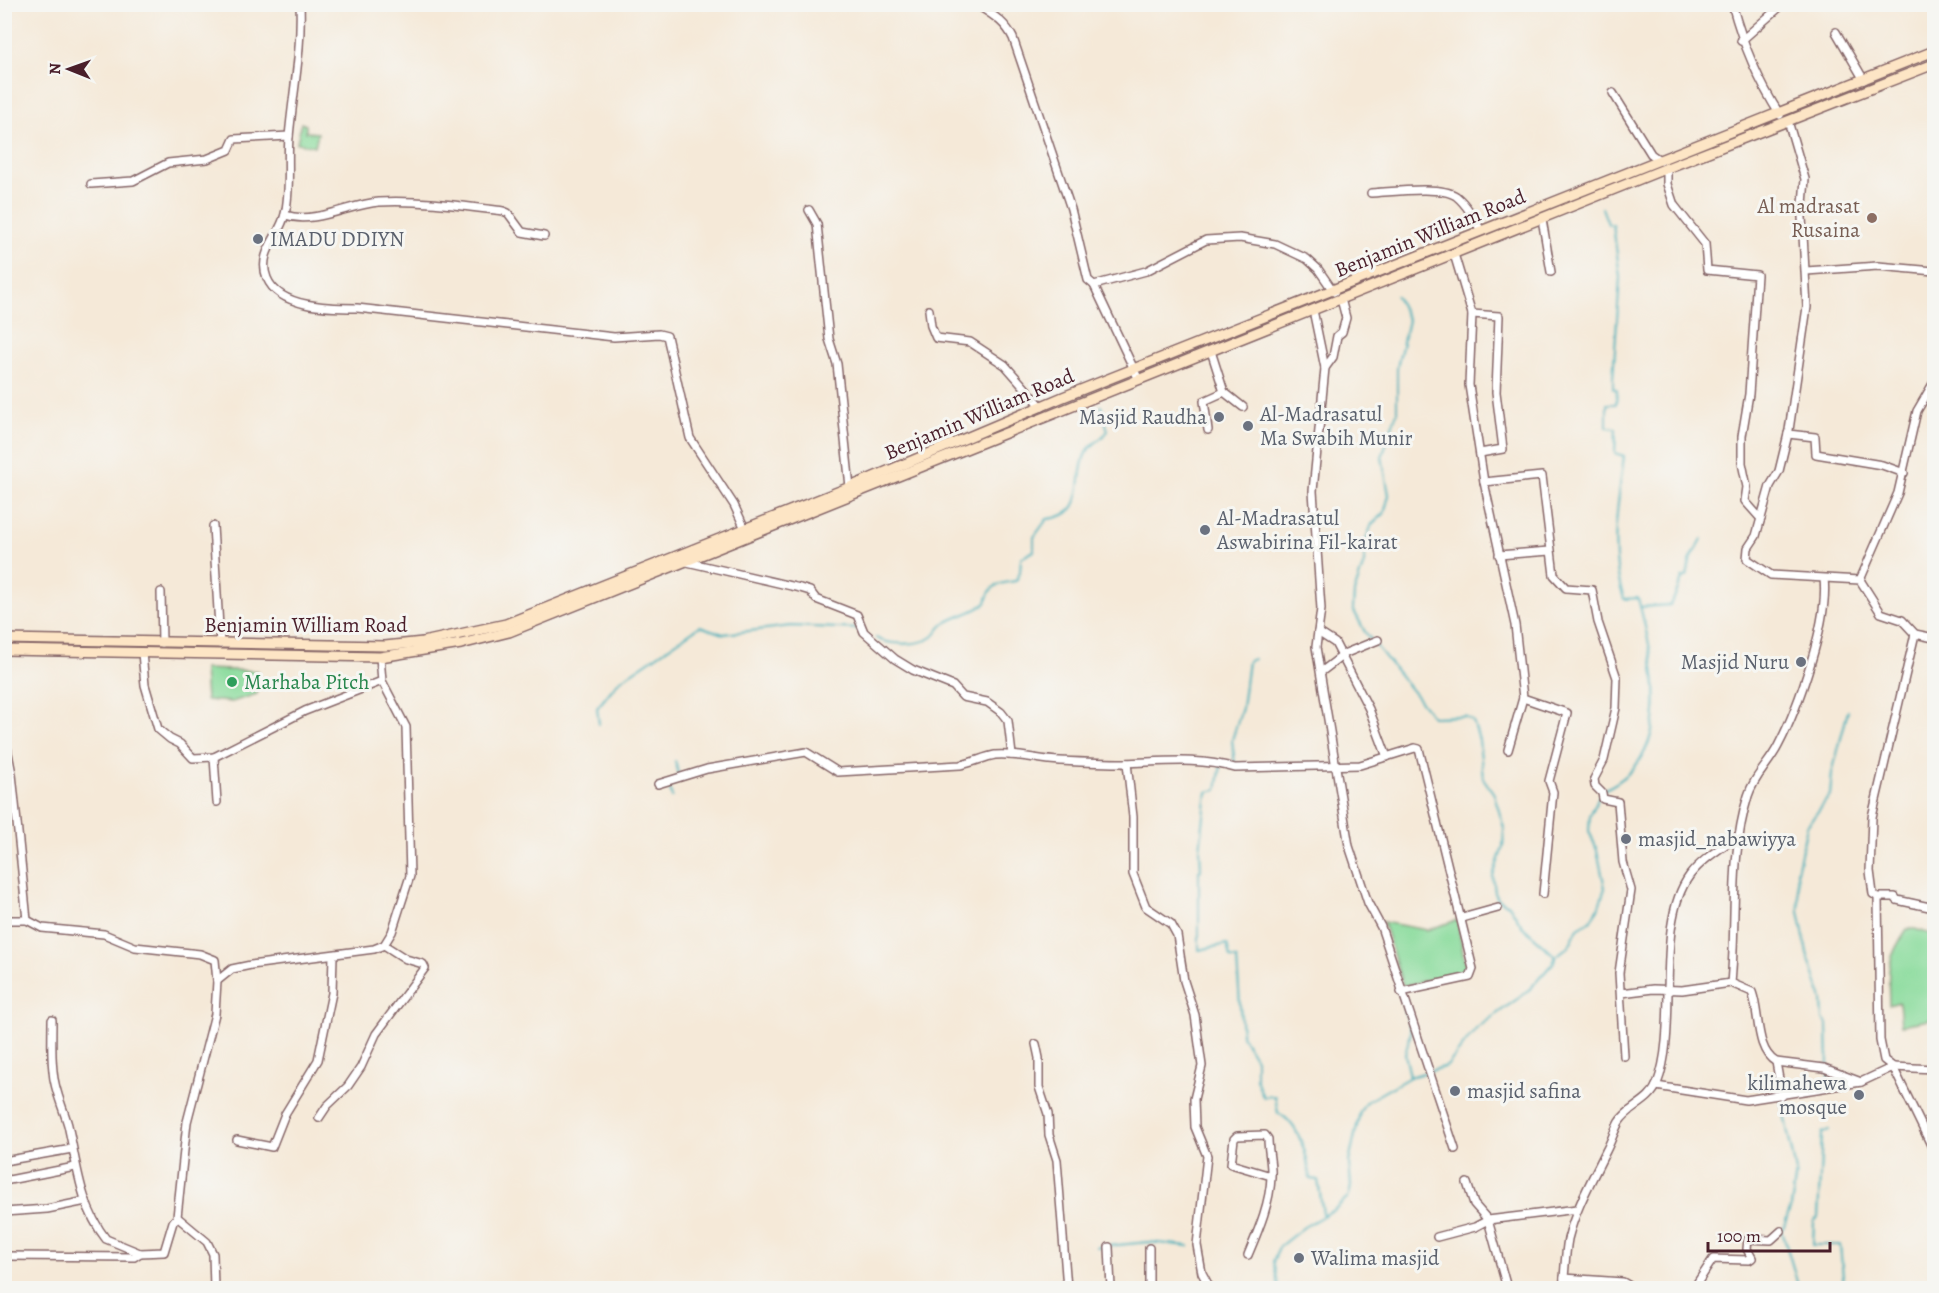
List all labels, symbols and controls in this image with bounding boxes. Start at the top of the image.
north arrow [39,39,99,99]
text: N [44,62,66,75]
street label: Benjamin William Road [1331,182,1530,284]
place label: Al madrasat Rusaina [1757,192,1860,244]
marker: Al madrasat Rusaina [1865,211,1879,225]
place label: IMADU DDIYN [270,225,404,253]
marker: IMADU DDIYN [251,232,265,246]
street label: Benjamin William Road [880,361,1079,467]
place label: Al-Madrasatul Ma Swabih Munir [1259,400,1413,452]
place label: Masjid Raudha [1079,403,1207,431]
marker: Masjid Raudha [1212,410,1226,424]
marker: Al-Madrasatul Ma Swabih Munir [1241,419,1255,433]
place label: Al-Madrasatul Aswabirina Fil-kairat [1216,504,1398,556]
marker: Al-Madrasatul Aswabirina Fil-kairat [1198,523,1212,537]
street label: Benjamin William Road [204,611,408,639]
place label: Masjid Nuru [1681,648,1790,676]
marker: Masjid Nuru [1794,655,1808,669]
place label: Marhaba Pitch [244,668,369,696]
marker: Marhaba Pitch [225,675,239,689]
place label: masjid_nabawiyya [1638,825,1796,853]
marker: masjid_nabawiyya [1619,832,1633,846]
place label: kilimahewa mosque [1747,1069,1847,1121]
place label: masjid safina [1467,1077,1581,1105]
marker: masjid safina [1448,1084,1462,1098]
marker: kilimahewa mosque [1852,1088,1866,1102]
scale bar [1708,1215,1830,1253]
text: 100 m [1717,1224,1761,1248]
place label: Walima masjid [1310,1244,1440,1272]
marker: Walima masjid [1292,1251,1306,1265]

